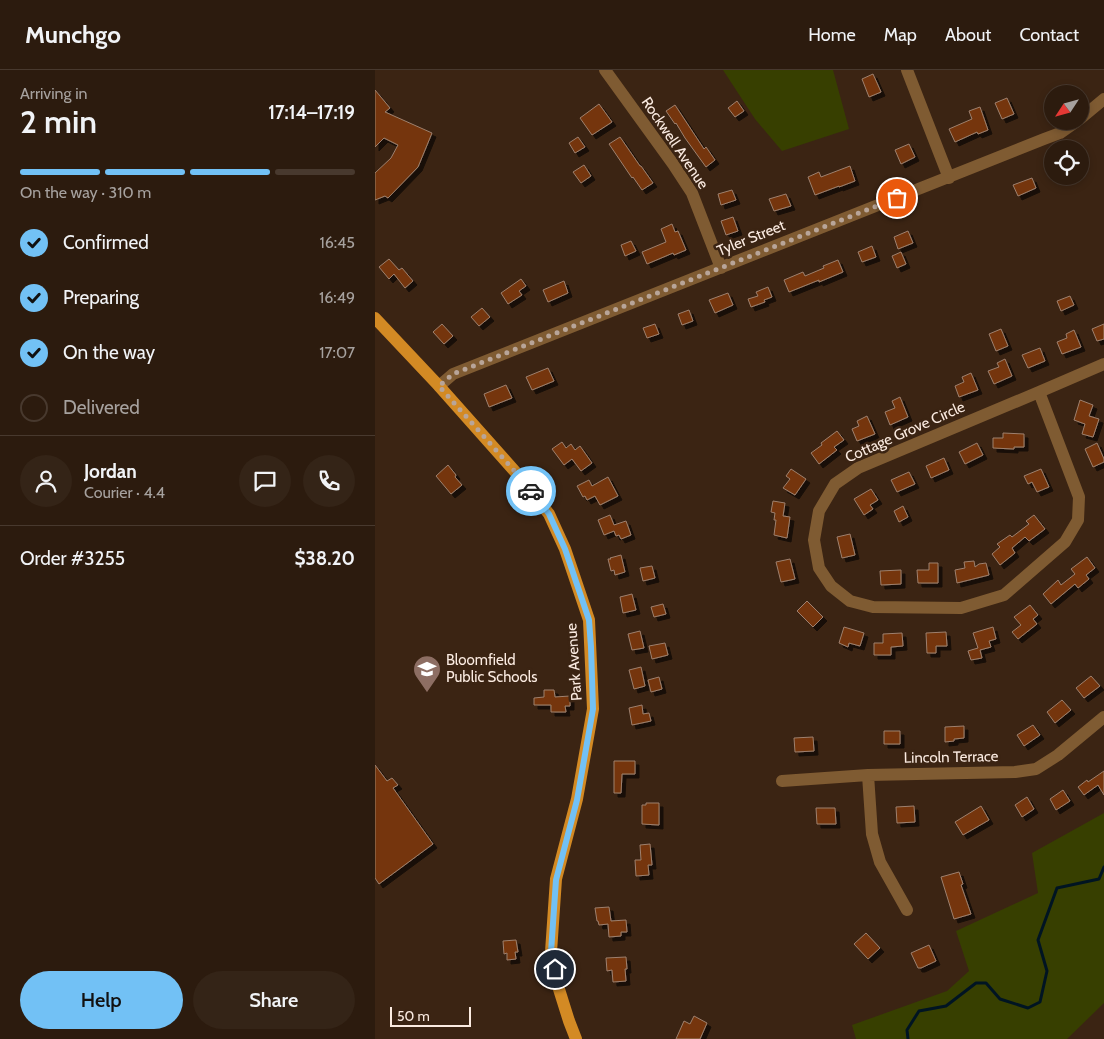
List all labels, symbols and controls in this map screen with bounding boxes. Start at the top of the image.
text: Munchgo [25,20,121,49]
text: Home [808,24,856,46]
text: Map [884,24,917,46]
text: About [945,24,991,46]
text: Contact [1019,24,1079,46]
text: Arriving in [20,84,87,103]
north arrow [1044,85,1089,130]
map controls [1044,85,1089,185]
street label: Rockwell Avenue [638,94,713,193]
text: 17:14–17:19 [268,101,355,124]
text: 2 min [20,102,97,141]
button: locate [1044,140,1089,185]
pin [876,177,918,219]
text: On the way · 310 m [20,183,151,202]
icon: bag [883,184,911,212]
street label: Tyler Street [714,216,788,260]
icon: check [20,229,48,257]
text: Confirmed [63,231,149,254]
text: 16:45 [319,233,355,252]
icon: check [20,284,48,312]
text: Preparing [63,286,139,309]
text: 16:49 [319,288,355,307]
icon: check [20,339,48,367]
text: On the way [63,341,155,364]
text: 17:07 [319,343,355,362]
text: Delivered [63,396,140,419]
street label: Cottage Grove Circle [842,397,968,467]
button: person [20,455,72,507]
button: chat [239,455,291,507]
button: phone [303,455,355,507]
text: Jordan [84,460,137,483]
courier [506,466,556,516]
icon: car [517,477,545,505]
text: Courier · 4.4 [84,483,165,502]
text: Order #3255 [20,547,125,570]
text: $38.20 [295,547,355,570]
street label: Park Avenue [562,622,586,702]
place label: Bloomfield Public Schools [446,651,538,686]
school or university icon: Bloomfield Public Schools [412,654,442,693]
street label: Lincoln Terrace [903,747,999,767]
pin [534,948,576,990]
icon: home [541,955,569,983]
button: Help [20,971,183,1029]
button: Share [193,971,355,1029]
scale bar [390,1004,471,1027]
text: 50 m [397,1007,430,1025]

